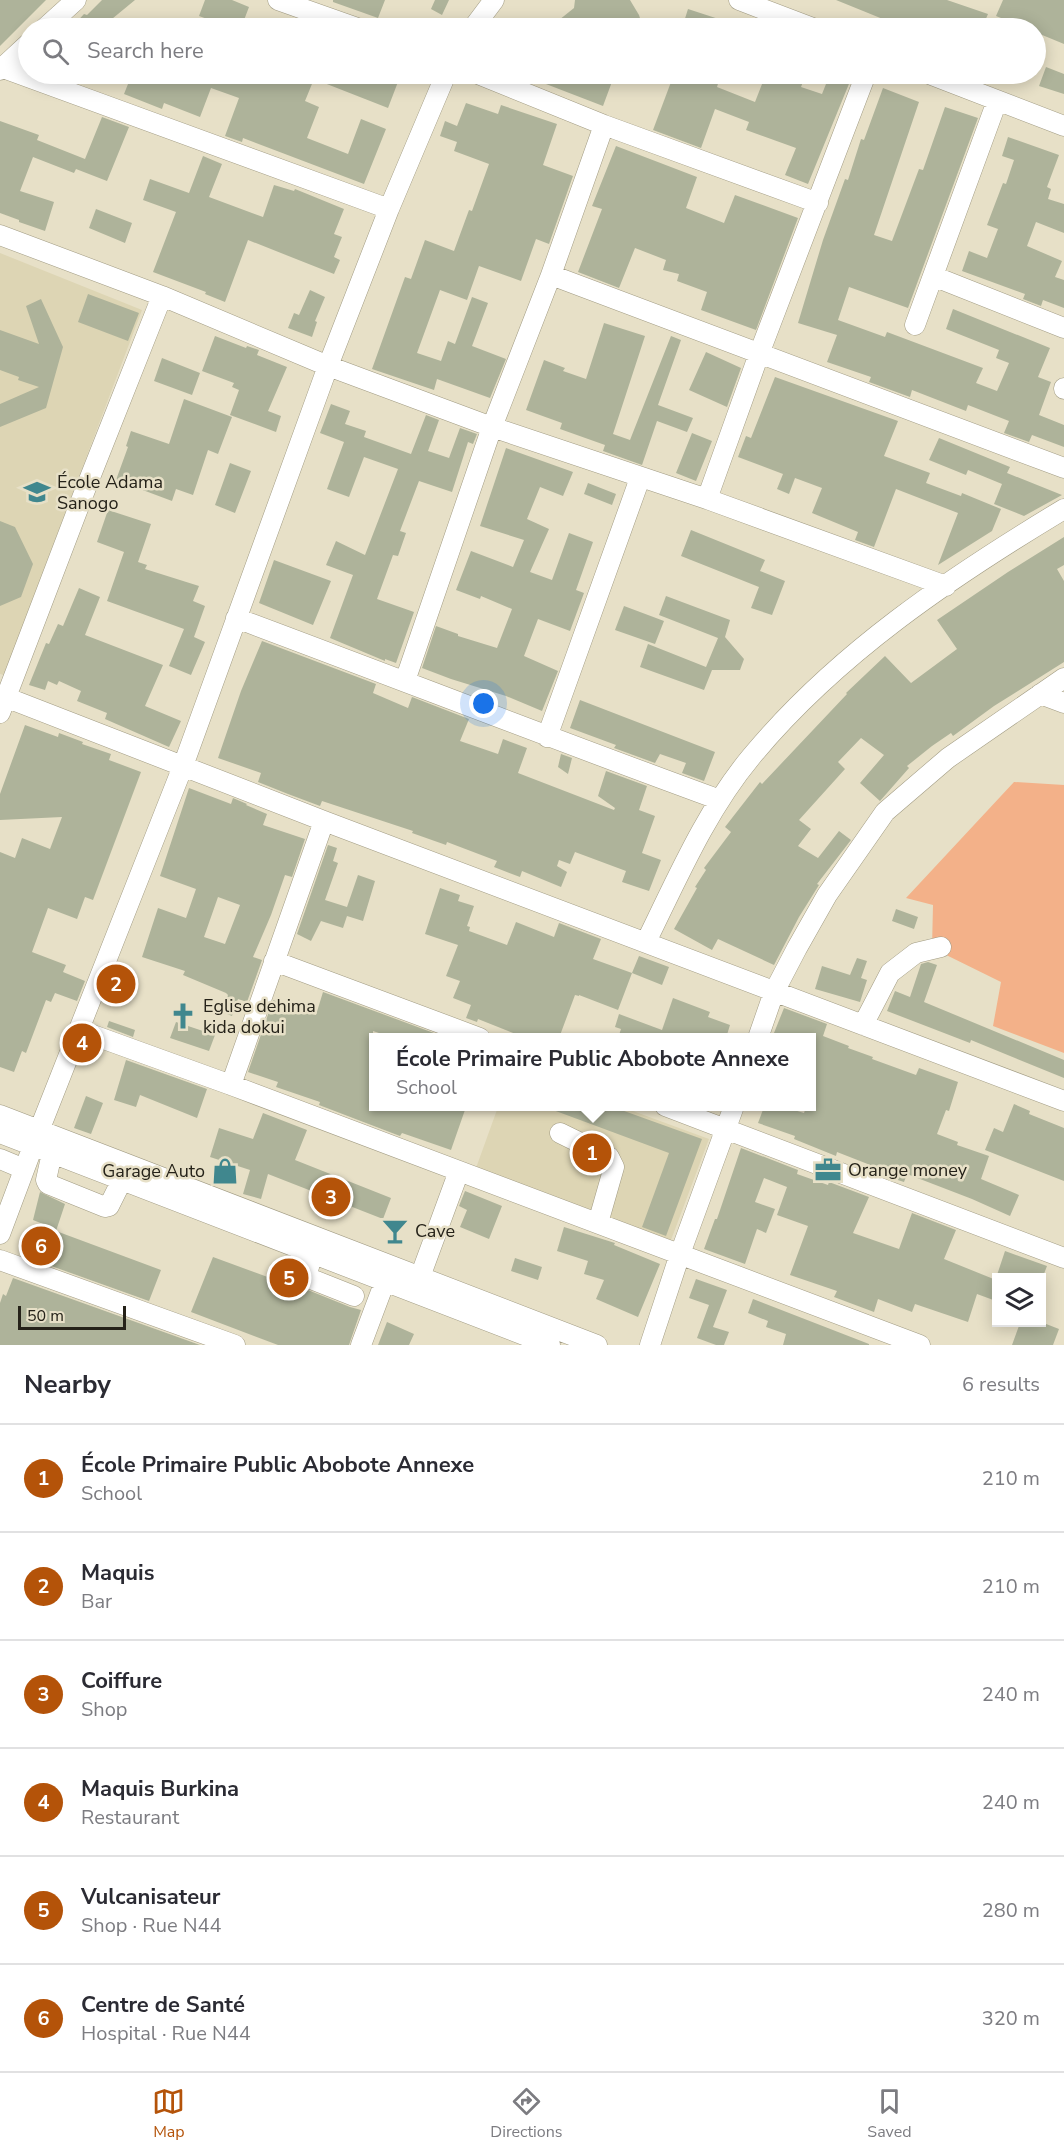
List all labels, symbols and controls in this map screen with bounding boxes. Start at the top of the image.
search box [18,18,1046,84]
icon: search [39,35,72,68]
text: Search here [87,36,204,66]
place label: École Adama Sanogo [57,470,163,515]
school or university icon: École Adama Sanogo [22,477,52,507]
your location [469,689,498,718]
pin: 2 [96,962,136,1006]
place label: Eglise dehima kida dokui [203,994,316,1039]
church icon: Eglise dehima kida dokui [168,1001,198,1031]
pin: 4 [62,1020,101,1066]
popup [369,1033,816,1111]
text: École Primaire Public Abobote Annexe [396,1044,789,1074]
text: School [396,1074,457,1101]
pin: 1 [572,1130,612,1176]
office icon: Orange money [813,1155,843,1185]
shop icon: Garage Auto [210,1156,240,1186]
place label: Orange money [848,1158,968,1182]
place label: Garage Auto [102,1159,205,1183]
pin: 3 [312,1174,350,1220]
bar icon: Cave [380,1216,410,1246]
place label: Cave [415,1219,455,1243]
pin: 6 [22,1224,60,1268]
pin: 5 [270,1256,308,1300]
map controls [992,1273,1046,1327]
button: layers [992,1273,1046,1327]
scale bar [18,1303,126,1330]
text: 50 m [27,1305,64,1327]
text: Nearby [24,1367,111,1402]
text: 6 results [962,1371,1040,1398]
text: École Primaire Public Abobote Annexe [81,1450,474,1480]
text: 1 [38,1465,50,1492]
text: 210 m [982,1465,1040,1492]
text: School [81,1480,142,1507]
text: Maquis [81,1558,154,1588]
text: 2 [38,1573,50,1600]
text: 210 m [982,1573,1040,1600]
text: Bar [81,1588,112,1615]
text: Coiffure [81,1666,162,1696]
text: 3 [38,1681,50,1708]
text: 240 m [982,1681,1040,1708]
text: Shop [81,1696,127,1723]
text: Maquis Burkina [81,1774,239,1804]
text: 4 [38,1789,50,1816]
text: 240 m [982,1789,1040,1816]
text: Restaurant [81,1804,179,1831]
text: Vulcanisateur [81,1882,220,1912]
text: 5 [38,1897,50,1924]
text: 280 m [982,1897,1040,1924]
text: Shop · Rue N44 [81,1912,221,1939]
text: Centre de Santé [81,1990,245,2020]
text: 6 [38,2005,50,2032]
text: 320 m [982,2005,1040,2032]
text: Hospital · Rue N44 [81,2020,251,2047]
tab: Map [152,2085,185,2143]
tab: Directions [490,2085,562,2143]
tab: Saved [867,2085,912,2143]

